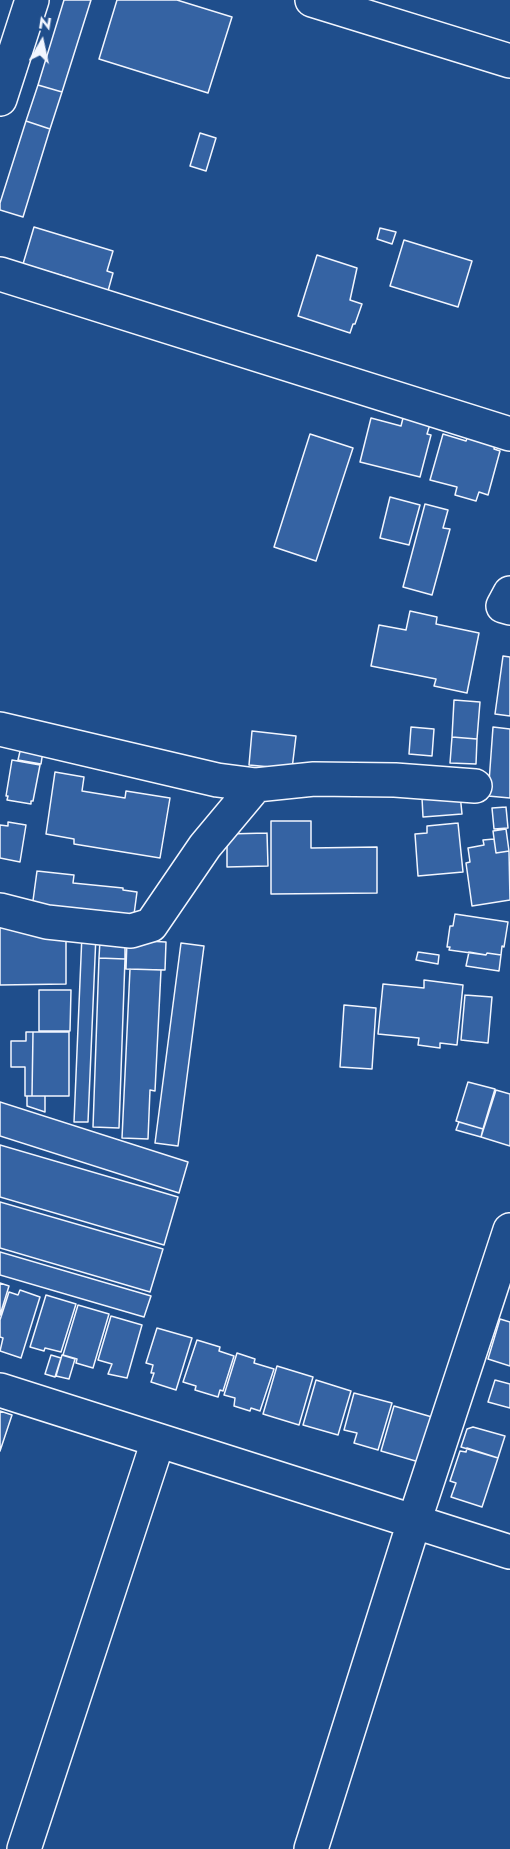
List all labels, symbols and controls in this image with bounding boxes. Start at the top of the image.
text: N [37,11,53,36]
north arrow [12,12,72,72]

